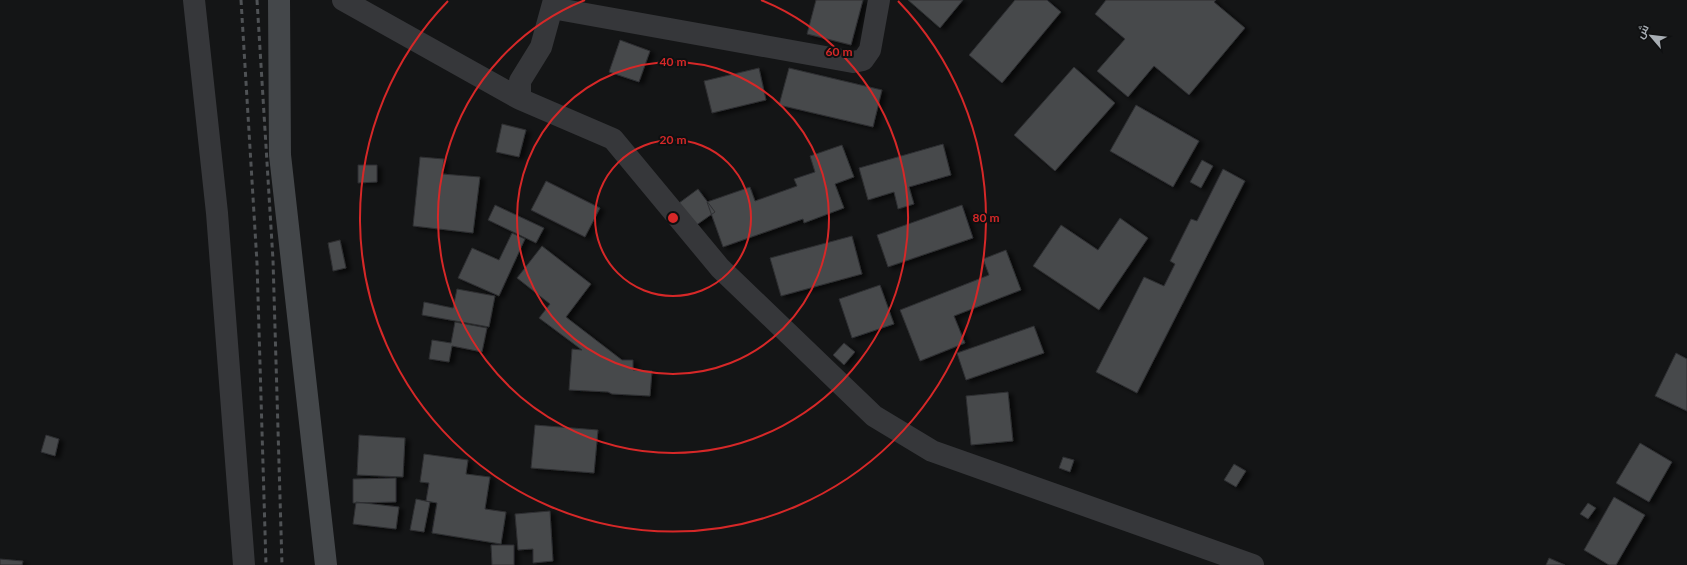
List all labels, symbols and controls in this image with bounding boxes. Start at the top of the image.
north arrow [1631,16,1671,56]
text: ش [1633,22,1652,41]
text: 60 m [826,44,852,59]
text: 40 m [660,54,686,69]
text: 20 m [660,132,686,147]
text: 80 m [973,210,999,225]
centre of rings [666,211,680,225]

